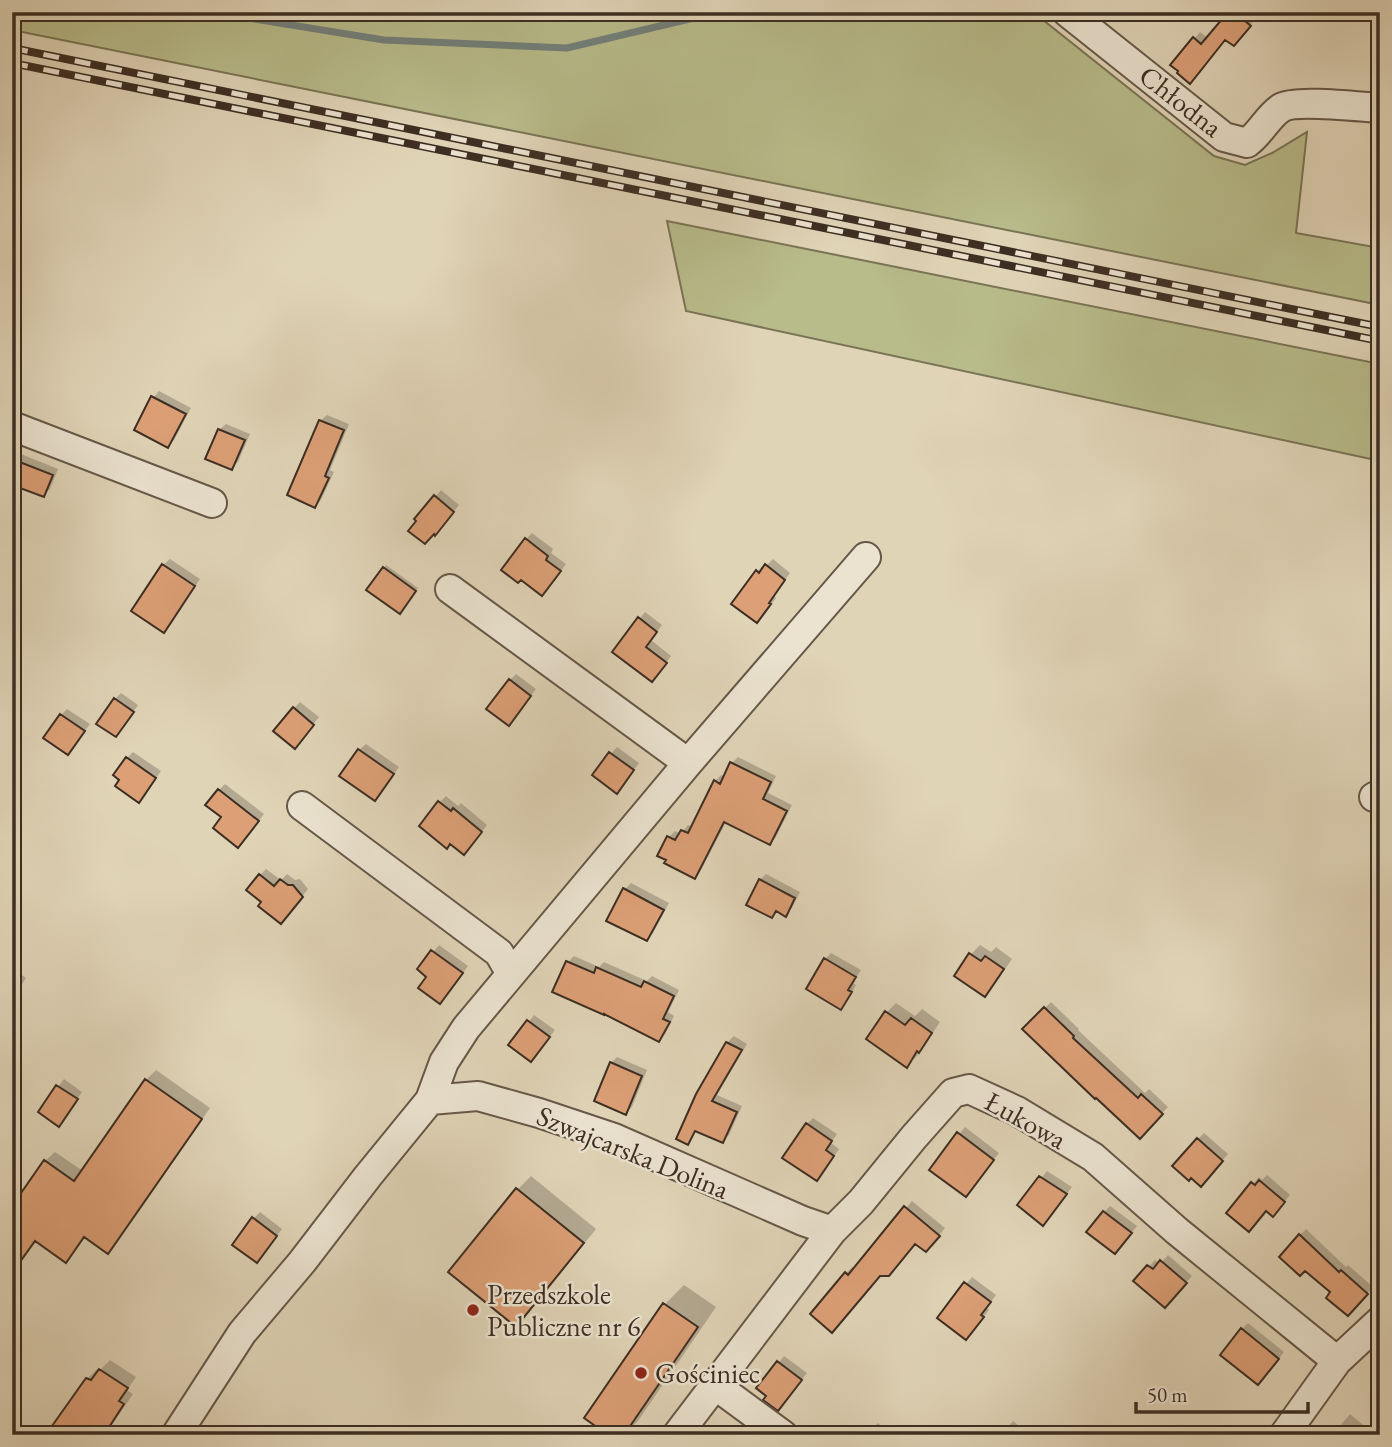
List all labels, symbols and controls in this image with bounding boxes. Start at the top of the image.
street label: Chłodna [1132,57,1231,145]
street label: Łukowa [979,1083,1074,1157]
street label: Szwajcarska Dolina [532,1097,735,1207]
place label: Przedszkole Publiczne nr 6 [487,1276,641,1344]
marker: Przedszkole Publiczne nr 6 [465,1302,481,1318]
place label: Gościniec [655,1355,760,1391]
marker: Gościniec [633,1365,649,1381]
scale bar [1136,1370,1308,1414]
text: 50 m [1147,1381,1188,1408]

